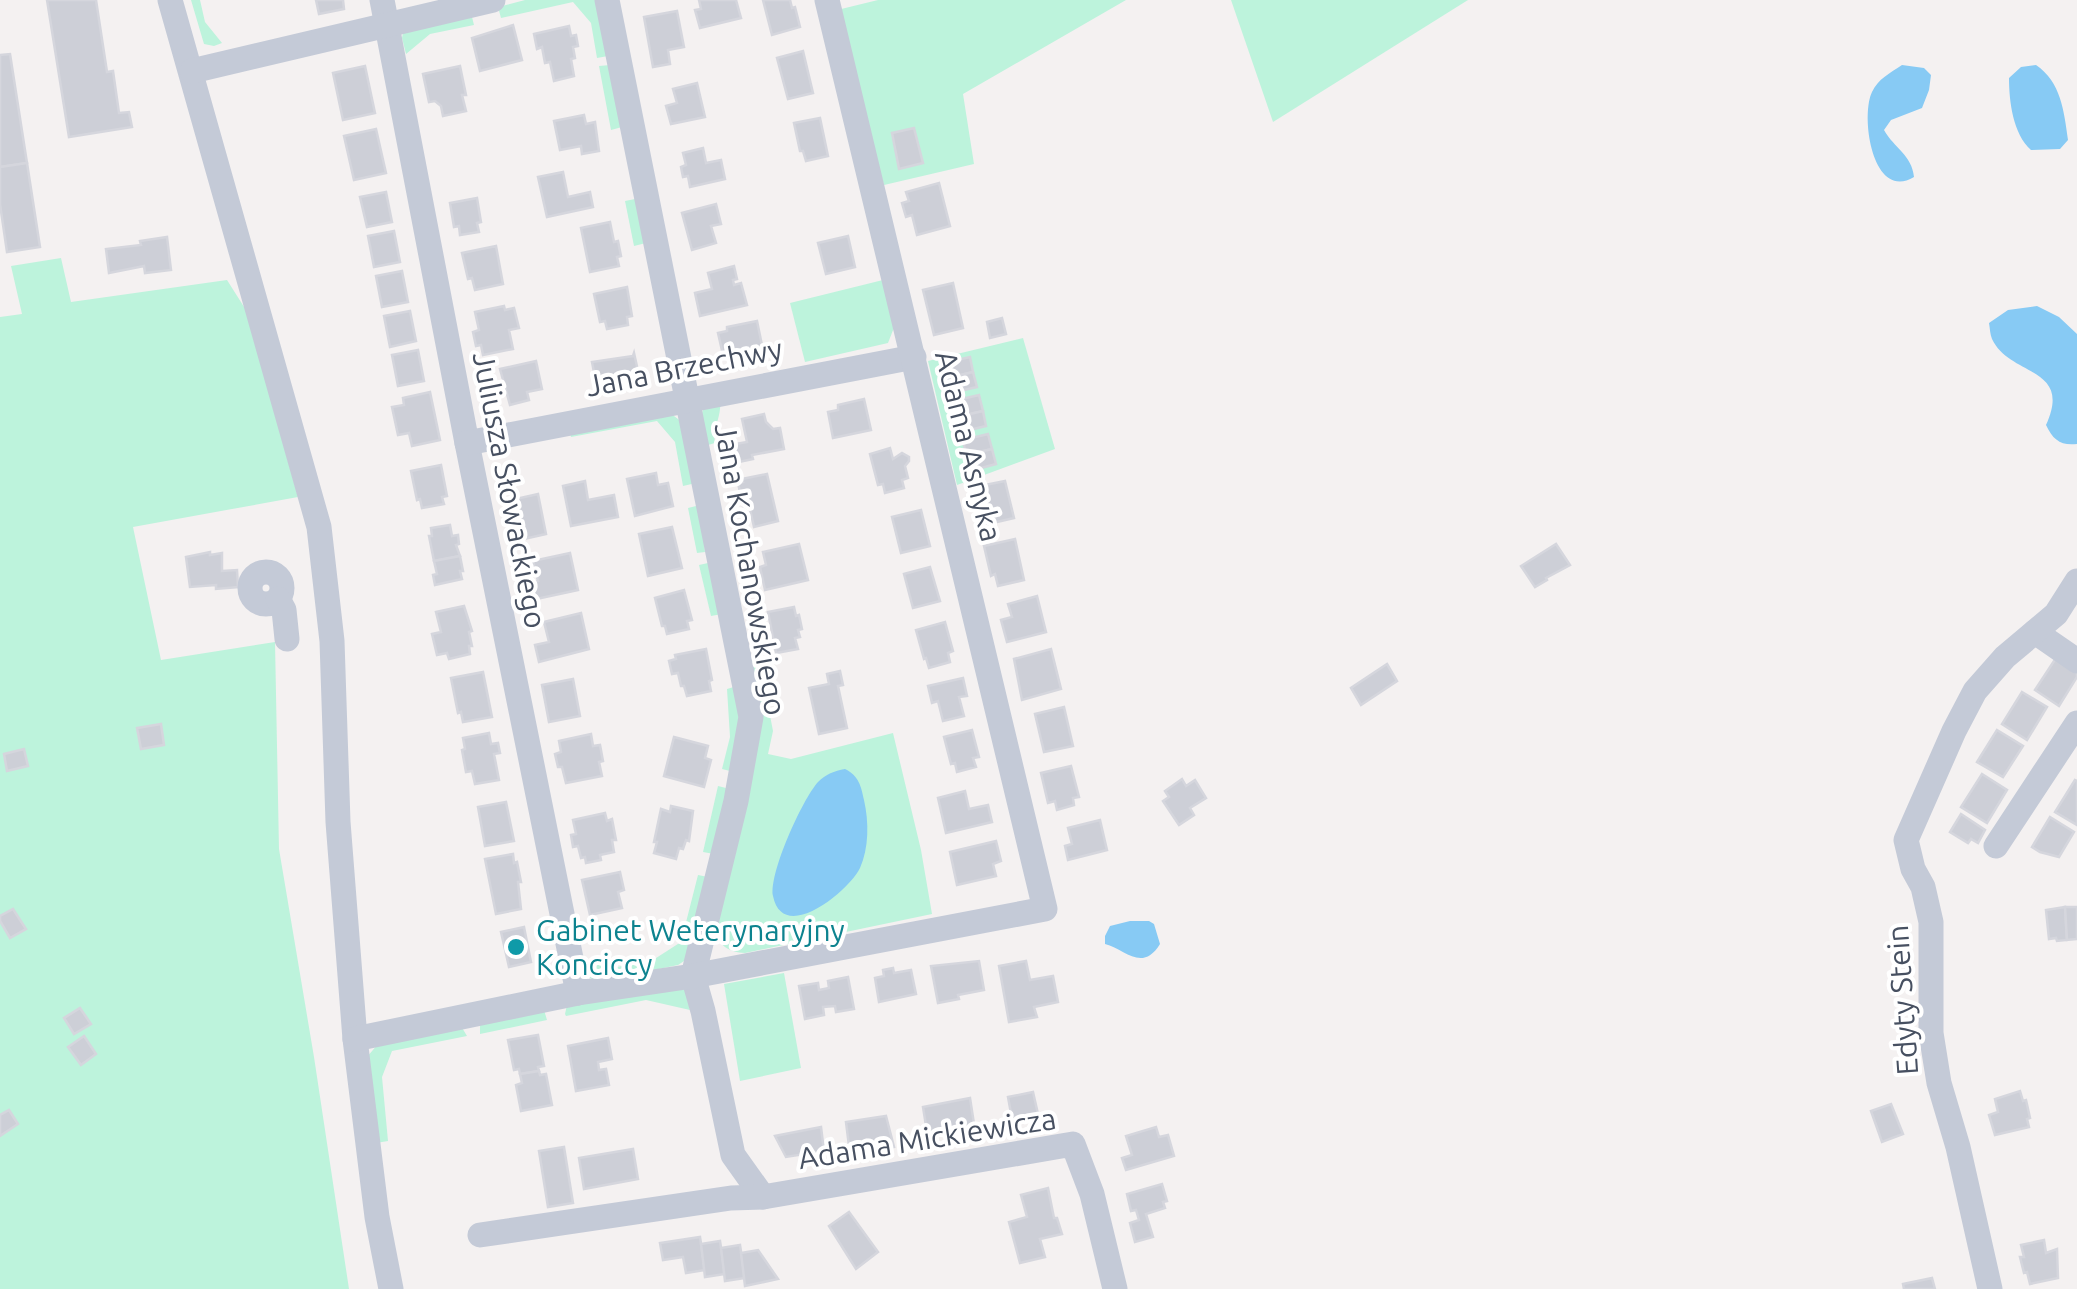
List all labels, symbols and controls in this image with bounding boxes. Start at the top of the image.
street label: Jana Brzechwy [583,331,785,403]
street label: Adama Asnyka [929,347,1009,545]
street label: Juliusza Słowackiego [467,349,553,631]
street label: Jana Kochanowskiego [709,420,793,718]
place label: Gabinet Weterynaryjny Konciccy [536,913,845,981]
street label: Edyty Stein [1880,924,1924,1076]
marker: Gabinet Weterynaryjny Konciccy [505,936,527,958]
street label: Adama Mickiewicza [796,1101,1058,1175]

